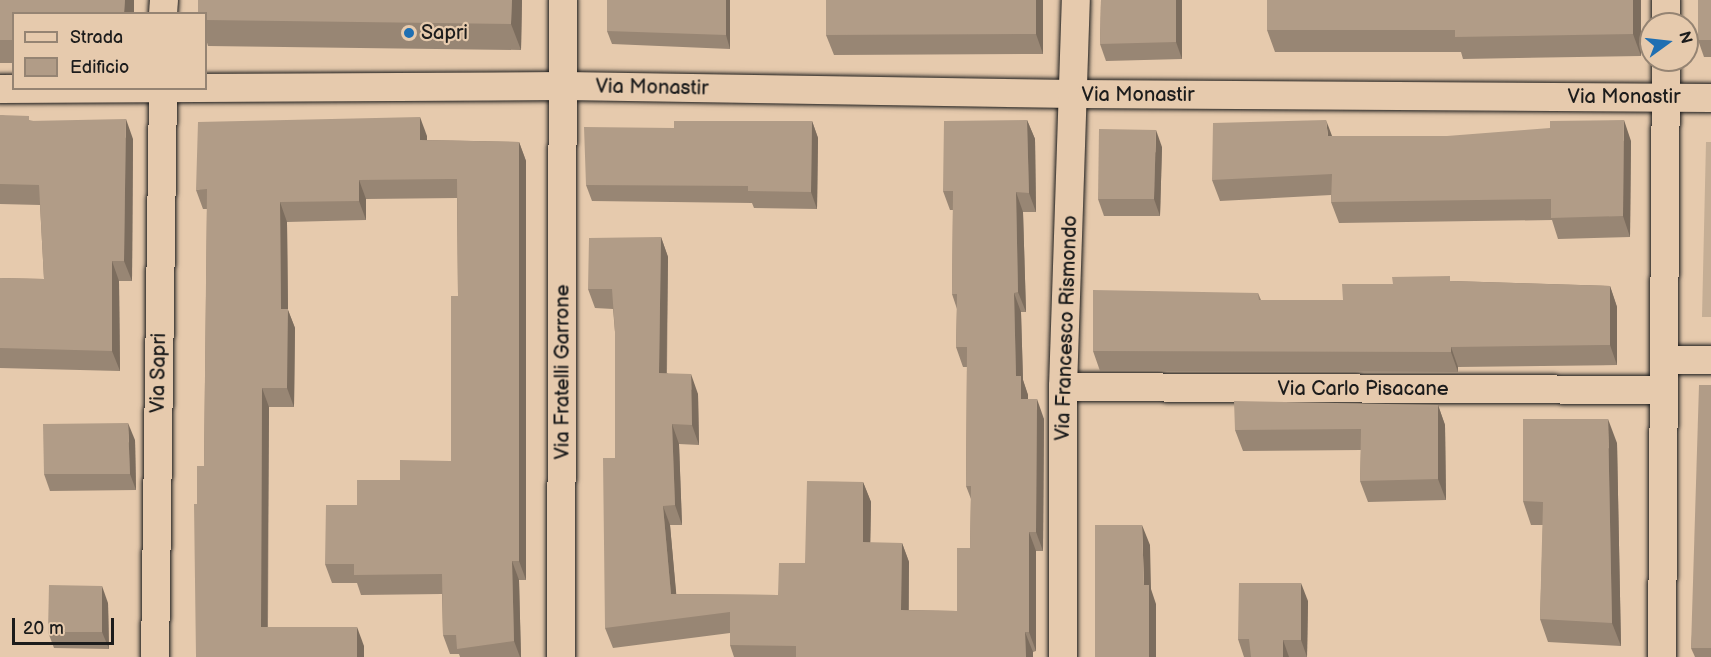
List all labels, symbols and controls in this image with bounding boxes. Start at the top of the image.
legend [12,12,207,90]
north arrow [1639,12,1699,72]
place label: Sapri [421,21,468,45]
marker: Sapri [402,26,416,40]
text: Strada [70,27,123,48]
text: N [1674,29,1696,46]
text: Edificio [70,57,129,78]
street label: Via Monastir [595,75,709,101]
street label: Via Monastir [1082,83,1194,107]
street label: Via Monastir [1568,85,1680,109]
street label: Via Francesco Rismondo [1051,215,1083,441]
street label: Via Fratelli Garrone [551,284,575,460]
street label: Via Sapri [146,332,172,414]
street label: Via Carlo Pisacane [1277,377,1449,401]
scale bar [15,606,117,644]
text: 20 m [23,618,64,639]

